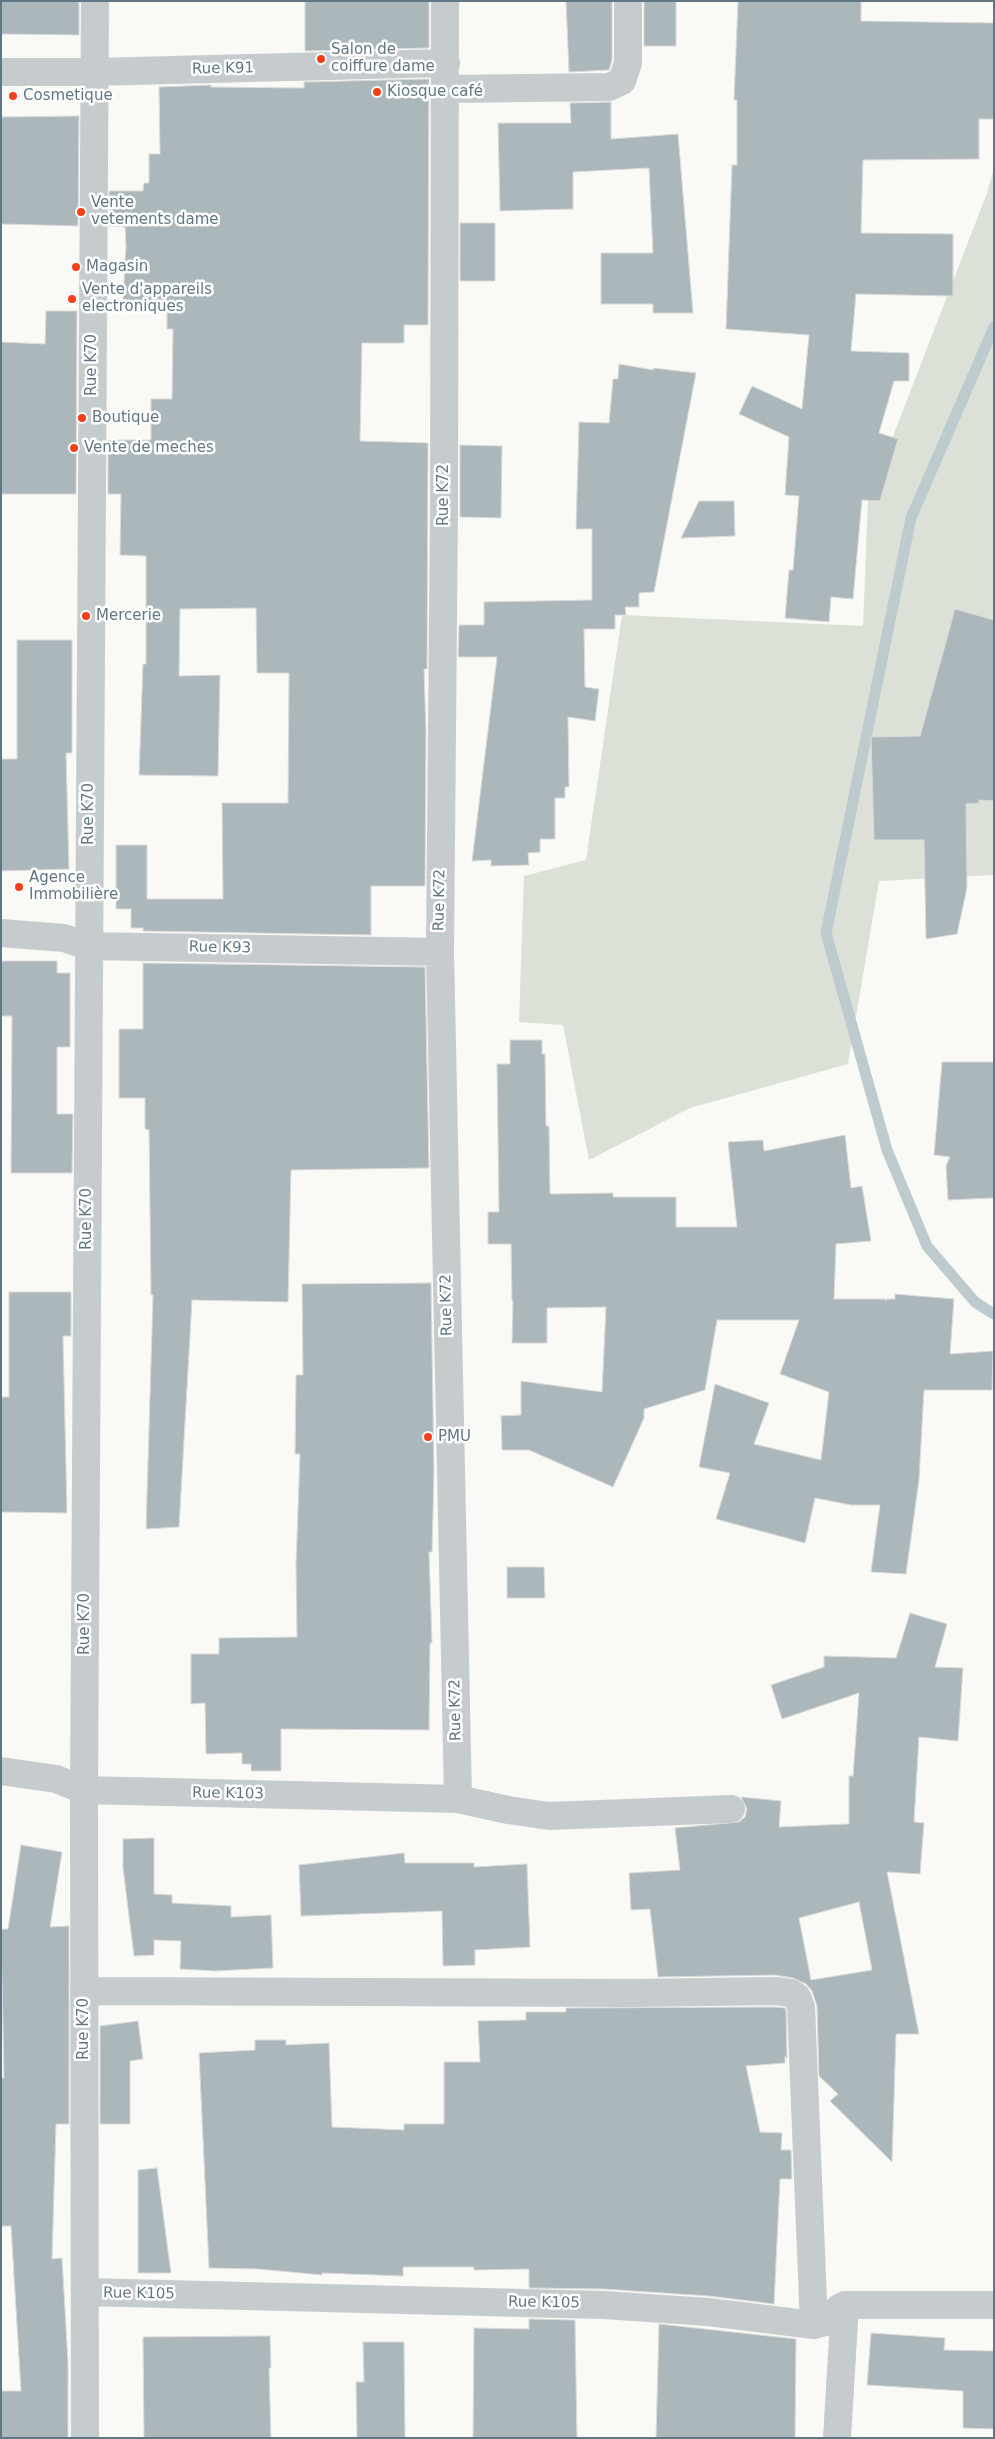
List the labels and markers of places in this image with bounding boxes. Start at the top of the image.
place label: Salon de coiffure dame [331,41,435,76]
marker: Salon de coiffure dame [315,53,327,65]
place label: Kiosque café [387,83,483,101]
marker: Kiosque café [371,86,383,98]
place label: Cosmetique [23,87,113,105]
marker: Cosmetique [7,90,19,102]
place label: Vente vetements dame [91,194,219,229]
marker: Vente vetements dame [75,206,87,218]
place label: Magasin [86,258,148,276]
marker: Magasin [70,261,82,273]
place label: Vente d'appareils electroniques [82,281,212,316]
marker: Vente d'appareils electroniques [66,293,78,305]
place label: Boutique [92,409,159,427]
marker: Boutique [76,412,88,424]
place label: Vente de meches [84,439,214,457]
marker: Vente de meches [68,442,80,454]
place label: Mercerie [96,607,161,625]
marker: Mercerie [80,610,92,622]
place label: Agence Immobilière [29,869,118,904]
marker: Agence Immobilière [13,881,25,893]
place label: PMU [438,1428,471,1446]
marker: PMU [422,1431,434,1443]

